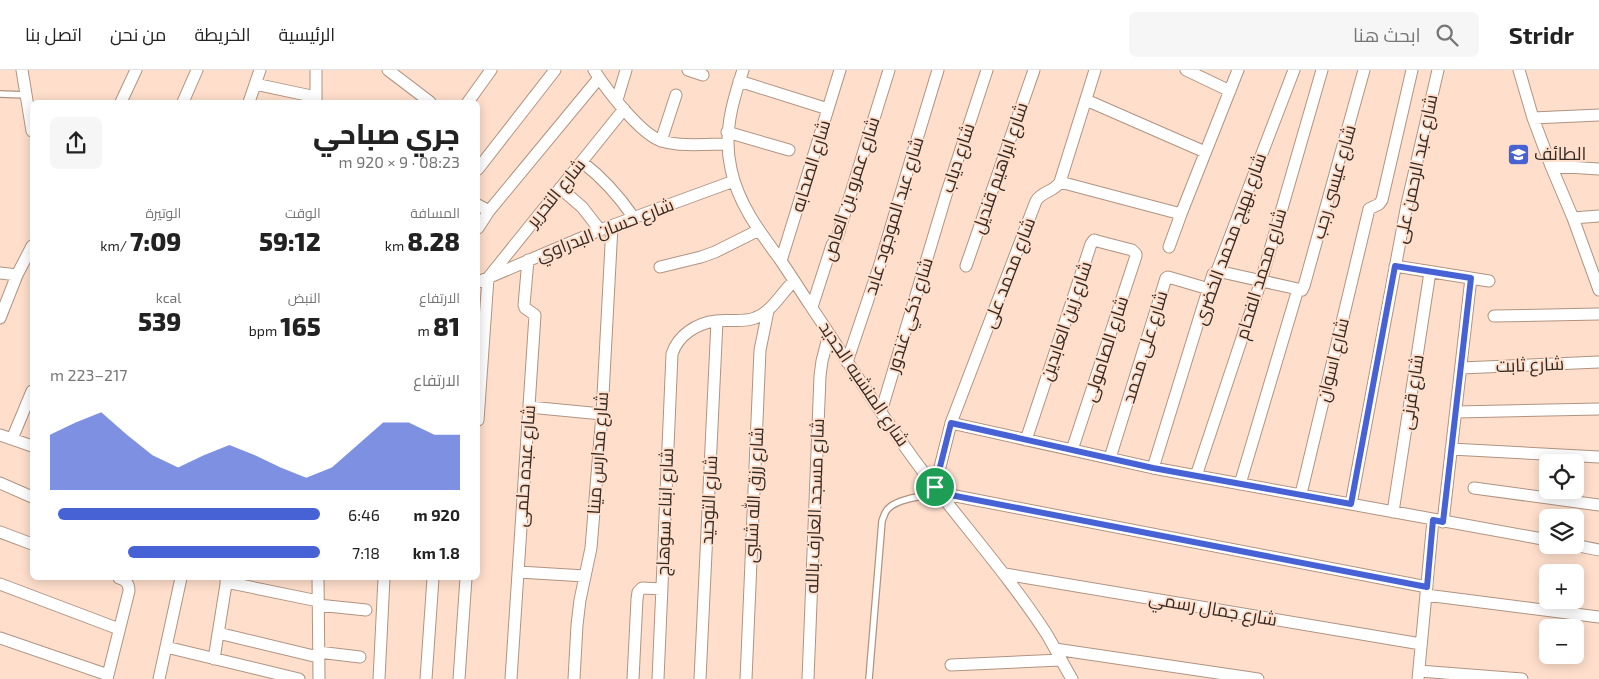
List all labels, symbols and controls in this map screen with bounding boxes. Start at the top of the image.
search box [1129,12,1479,57]
text: Stridr [1509,20,1574,49]
icon: search [1433,21,1461,49]
text: اتصل بنا [25,23,82,45]
text: من نحن [110,23,166,45]
text: الخريطة [194,23,251,45]
text: الرئيسية [279,23,335,45]
text: ابحث هنا [1353,23,1421,46]
street label: شارع عبد الرحمن على [1388,92,1444,246]
street label: شارع ابراهيم قنديل [966,99,1034,237]
street label: شارع عمرو بن العاص [816,114,886,264]
text: جري صباحي [313,116,460,150]
button: share [50,117,102,169]
street label: شارع الصحابه [786,117,836,215]
street label: شارع دياب [935,120,981,196]
street label: شارع عيسى رجب [1306,122,1362,242]
street label: شارع عبد الموجود عابد [859,134,929,298]
school or university icon: الطائف [1506,142,1530,166]
place label: الطائف [1534,142,1586,164]
street label: شارع بهيج محمد الخضرى [1188,150,1272,328]
text: 08:23 · 9 × 920 m [339,152,460,171]
street label: شارع التحرير [520,154,591,233]
street label: شارع حسان البدراوي [533,193,678,269]
text: الوتيرة [145,204,181,221]
text: الوقت [285,204,321,221]
text: المسافة [410,204,460,221]
street label: شارع محمد الفحام [1230,206,1292,342]
street label: شارع محمد على [977,214,1041,332]
text: 7:09 [130,226,181,256]
text: 59:12 [259,226,321,256]
text: 8.28 [407,226,460,256]
text: /km [100,237,130,254]
text: km [385,237,407,254]
street label: شارع ذكي غندور [881,255,941,377]
street label: شارع زين العابدين [1034,258,1098,384]
street label: شارع على محمد [1116,288,1174,406]
text: kcal [156,289,181,306]
text: النبض [288,289,321,306]
text: الارتفاع [419,289,460,306]
street label: شارع الصامولى [1078,293,1134,405]
text: 539 [138,306,181,336]
text: 165 [280,311,321,341]
text: 81 [433,311,460,341]
street label: شارع اسوان [1311,315,1355,405]
street label: شارع المنشيه الجديد [813,317,915,451]
text: bpm [249,322,280,339]
text: m [418,322,433,339]
street label: شارع ثابت [1495,352,1565,378]
street label: شارع قرنى [1394,353,1430,431]
text: 217–223 m [50,365,128,384]
text: الارتفاع [413,370,460,389]
street label: شارع مدارس مينا [582,391,614,515]
street label: شارع عبده حلمى [509,404,541,528]
street label: شارع مسجد العارف بالله [800,418,830,594]
street label: شارع رزق الله شلبى [738,426,770,564]
street label: شارع ابناء سوهاج [651,447,679,577]
map controls [1539,454,1584,664]
button: locate [1539,454,1584,499]
street label: شارع التوحيد [695,455,723,545]
pin [914,466,956,508]
icon: arrive [921,473,949,501]
text: 6:46 [348,505,380,524]
text: 920 m [414,505,460,524]
button: layers [1539,509,1584,554]
text: 7:18 [352,543,380,562]
text: 1.8 km [413,543,460,562]
button: + [1539,564,1584,609]
street label: شارع جمال رسمي [1147,586,1279,634]
button: − [1539,619,1584,664]

